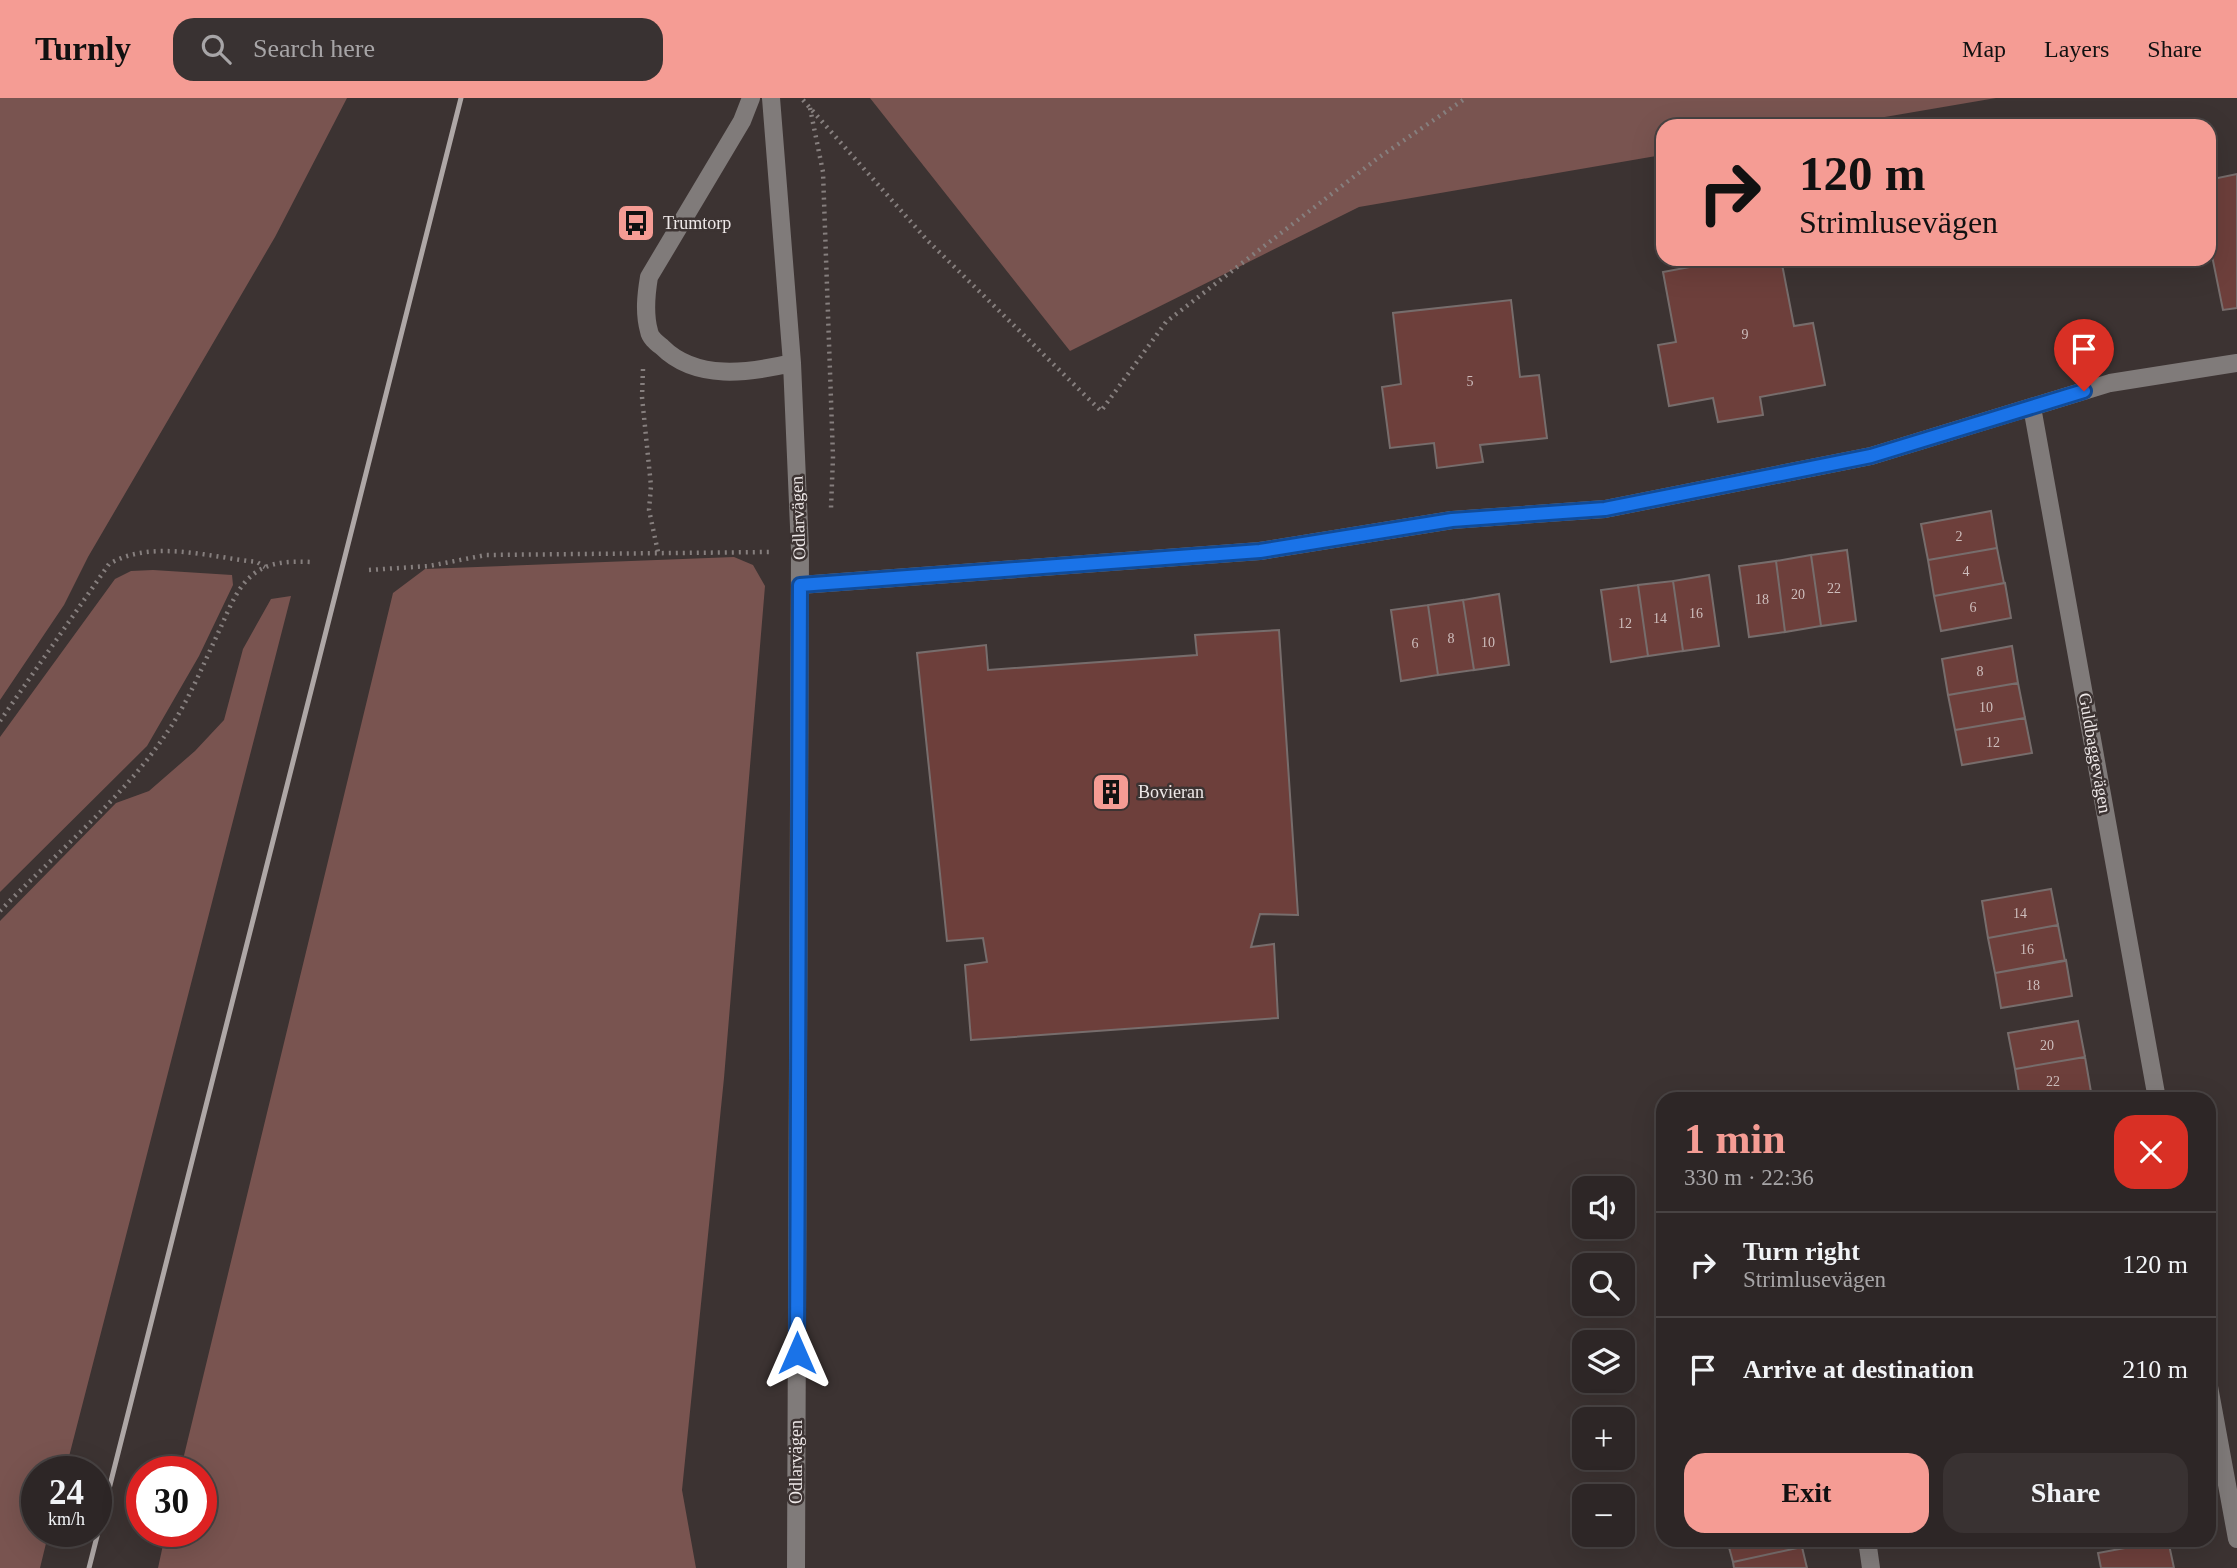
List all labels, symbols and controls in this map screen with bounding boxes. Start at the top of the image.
search box [173,18,663,81]
icon: search [197,30,235,68]
text: Turnly [35,31,131,67]
text: Search here [253,34,375,63]
text: Map [1962,36,2006,62]
text: Layers [2044,36,2109,62]
text: Share [2147,36,2202,62]
text: 120 m [1799,146,1926,201]
icon: right [1684,147,1775,238]
bus stop icon: Trumtorp [615,202,657,244]
text: Strimlusevägen [1799,204,1998,240]
place label: Trumtorp [663,213,731,233]
pin [2054,319,2114,391]
house number: 9 [1742,327,1749,342]
icon: arrive [2065,330,2103,368]
house number: 5 [1467,374,1474,389]
street label: Odlarvägen [787,476,809,560]
house number: 2 [1956,529,1963,544]
house number: 4 [1963,564,1970,579]
house number: 22 [1827,581,1841,596]
house number: 20 [1791,587,1805,602]
house number: 18 [1755,592,1769,607]
house number: 6 [1970,600,1977,615]
house number: 16 [1689,606,1703,621]
house number: 14 [1653,611,1667,626]
house number: 12 [1618,616,1632,631]
house number: 8 [1448,631,1455,646]
house number: 10 [1481,635,1495,650]
house number: 6 [1412,636,1419,651]
house number: 8 [1977,664,1984,679]
street label: Guldbaggevägen [2075,691,2115,815]
house number: 10 [1979,700,1993,715]
house number: 12 [1986,735,2000,750]
building icon: Bovieran [1090,771,1132,813]
place label: Bovieran [1138,782,1204,802]
house number: 14 [2013,906,2027,921]
house number: 16 [2020,942,2034,957]
house number: 18 [2026,978,2040,993]
house number: 20 [2040,1038,2054,1053]
house number: 22 [2046,1074,2060,1089]
button: close [2114,1115,2188,1189]
text: 1 min [1684,1116,1786,1162]
text: 330 m · 22:36 [1684,1165,1814,1190]
map controls [1572,1176,1635,1547]
button: sound [1572,1176,1635,1239]
text: Turn right [1743,1237,1860,1266]
icon: right [1684,1246,1722,1284]
text: 120 m [2122,1250,2188,1279]
button: search [1572,1253,1635,1316]
text: Strimlusevägen [1743,1267,1886,1292]
position arrow [760,1316,834,1390]
button: layers [1572,1330,1635,1393]
icon: arrive [1684,1351,1722,1389]
text: Arrive at destination [1743,1355,1974,1384]
text: 210 m [2122,1355,2188,1384]
button: + [1572,1407,1635,1470]
street label: Odlarvägen [786,1420,806,1504]
button: Exit [1684,1453,1929,1533]
button: Share [1943,1453,2188,1533]
speed limit sign: 30 [126,1456,217,1547]
text: 24 [49,1473,84,1512]
button: − [1572,1484,1635,1547]
text: km/h [48,1509,85,1529]

